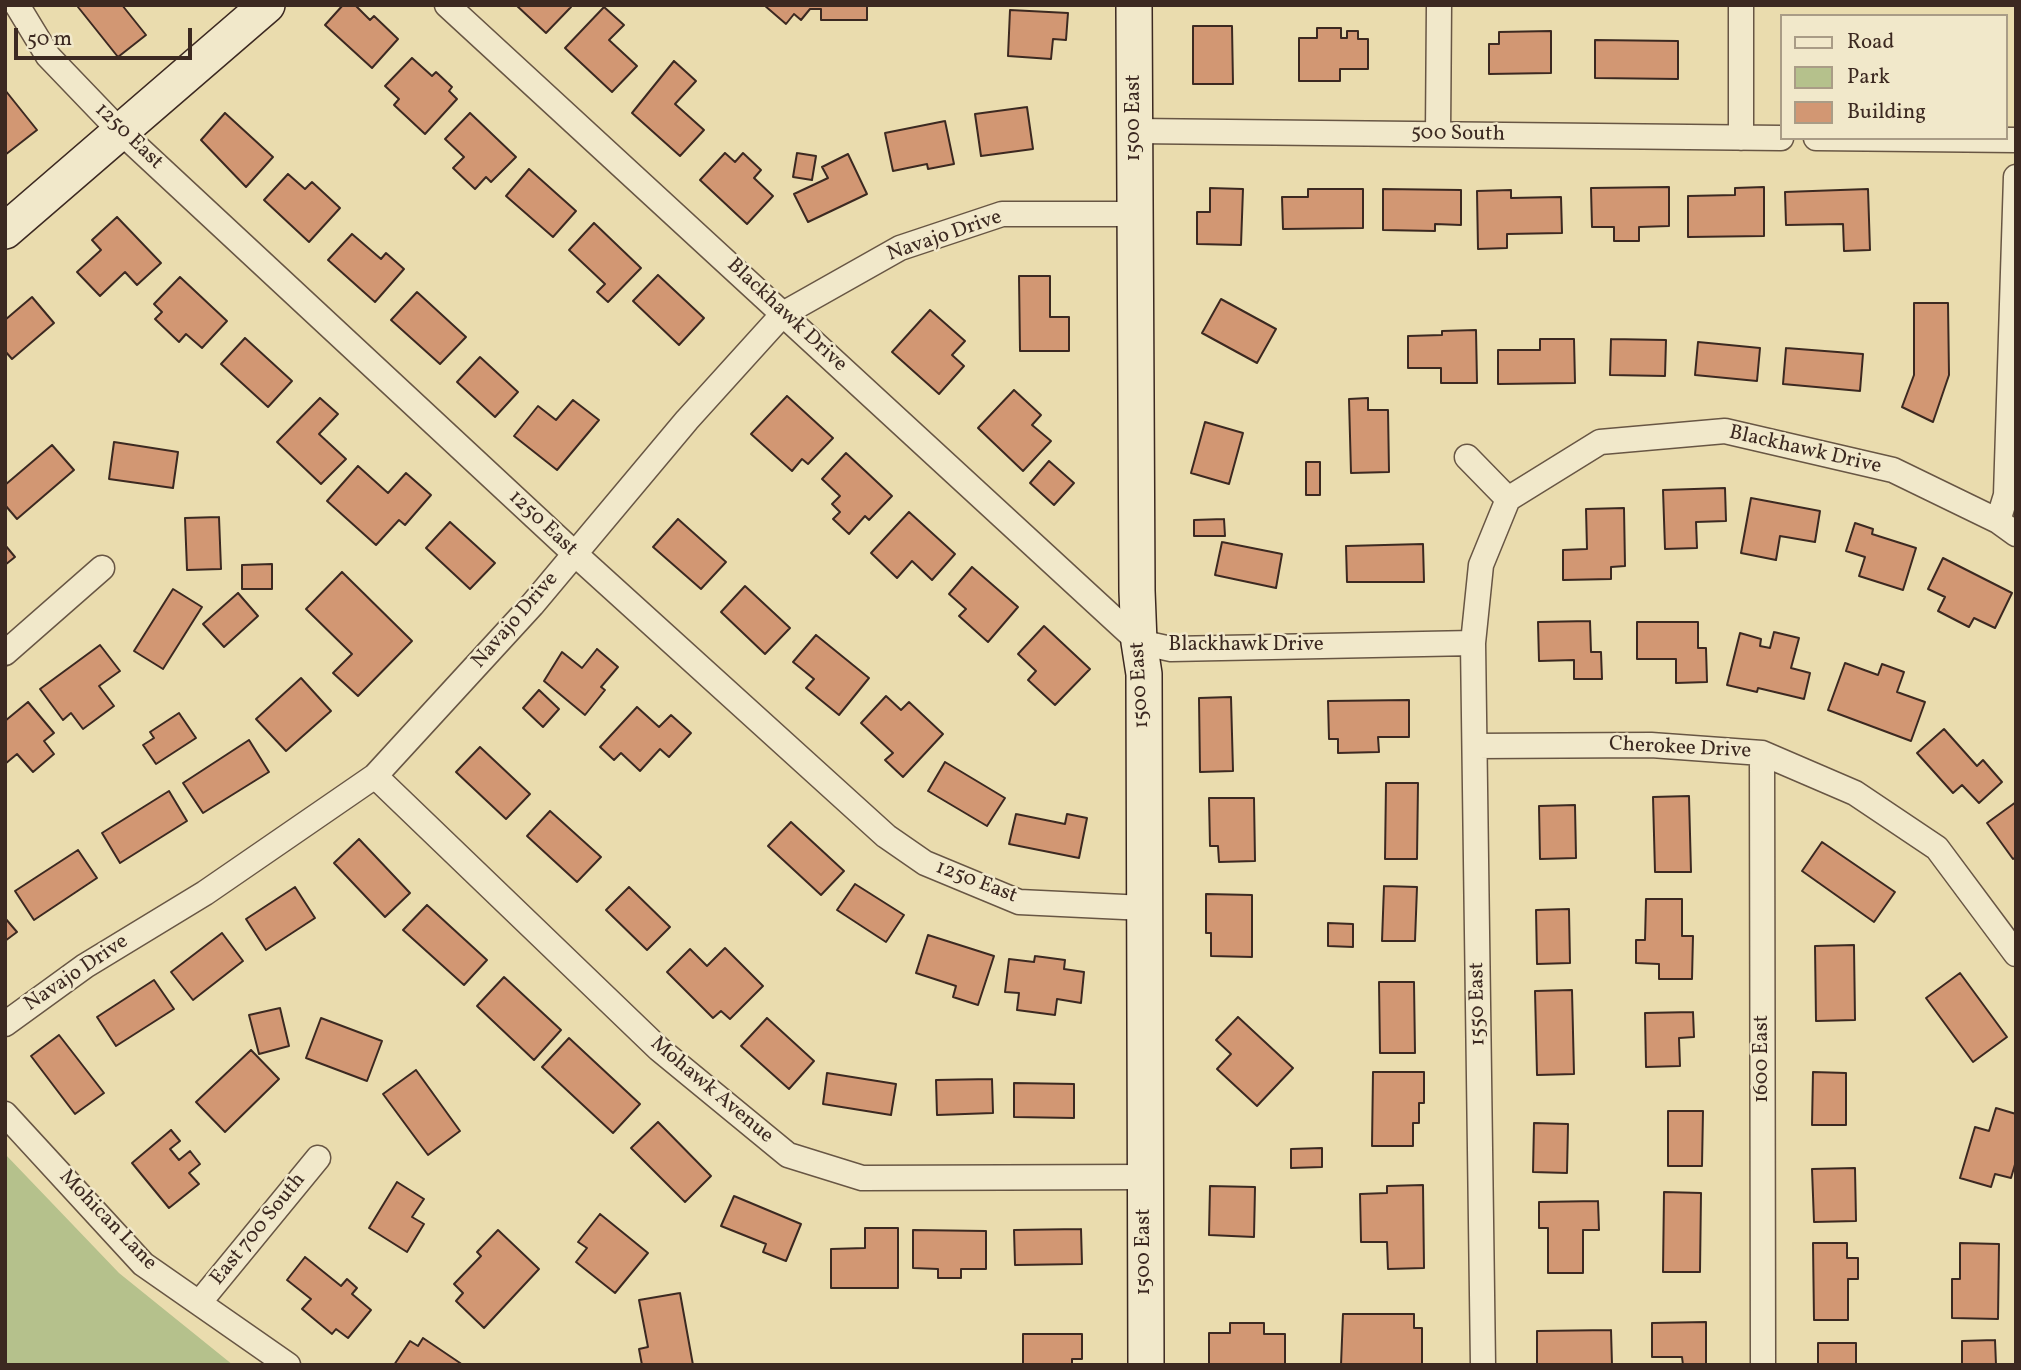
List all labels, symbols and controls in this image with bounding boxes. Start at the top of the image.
scale bar [18,14,196,58]
legend [1780,14,2007,140]
text: 50 m [27,25,72,54]
text: Road [1847,28,1894,57]
text: Park [1847,63,1890,92]
street label: 1500 East [1122,74,1148,162]
street label: 1250 East [89,98,167,176]
text: Building [1847,98,1926,127]
street label: 500 South [1411,122,1505,148]
street label: Navajo Drive [884,206,1006,268]
street label: Blackhawk Drive [720,254,852,378]
street label: Blackhawk Drive [1726,421,1884,481]
street label: 1250 East [502,486,582,562]
street label: Navajo Drive [467,568,565,674]
street label: Blackhawk Drive [1168,633,1324,659]
street label: 1500 East [1126,641,1156,729]
street label: Cherokee Drive [1608,733,1752,765]
street label: 1250 East [932,856,1020,910]
street label: Navajo Drive [20,930,134,1018]
street label: 1550 East [1466,962,1492,1046]
street label: 1600 East [1750,1015,1776,1103]
street label: Mohawk Avenue [644,1032,778,1150]
street label: Mohican Lane [53,1165,161,1277]
street label: East 700 South [206,1169,312,1291]
street label: 1500 East [1132,1208,1158,1296]

